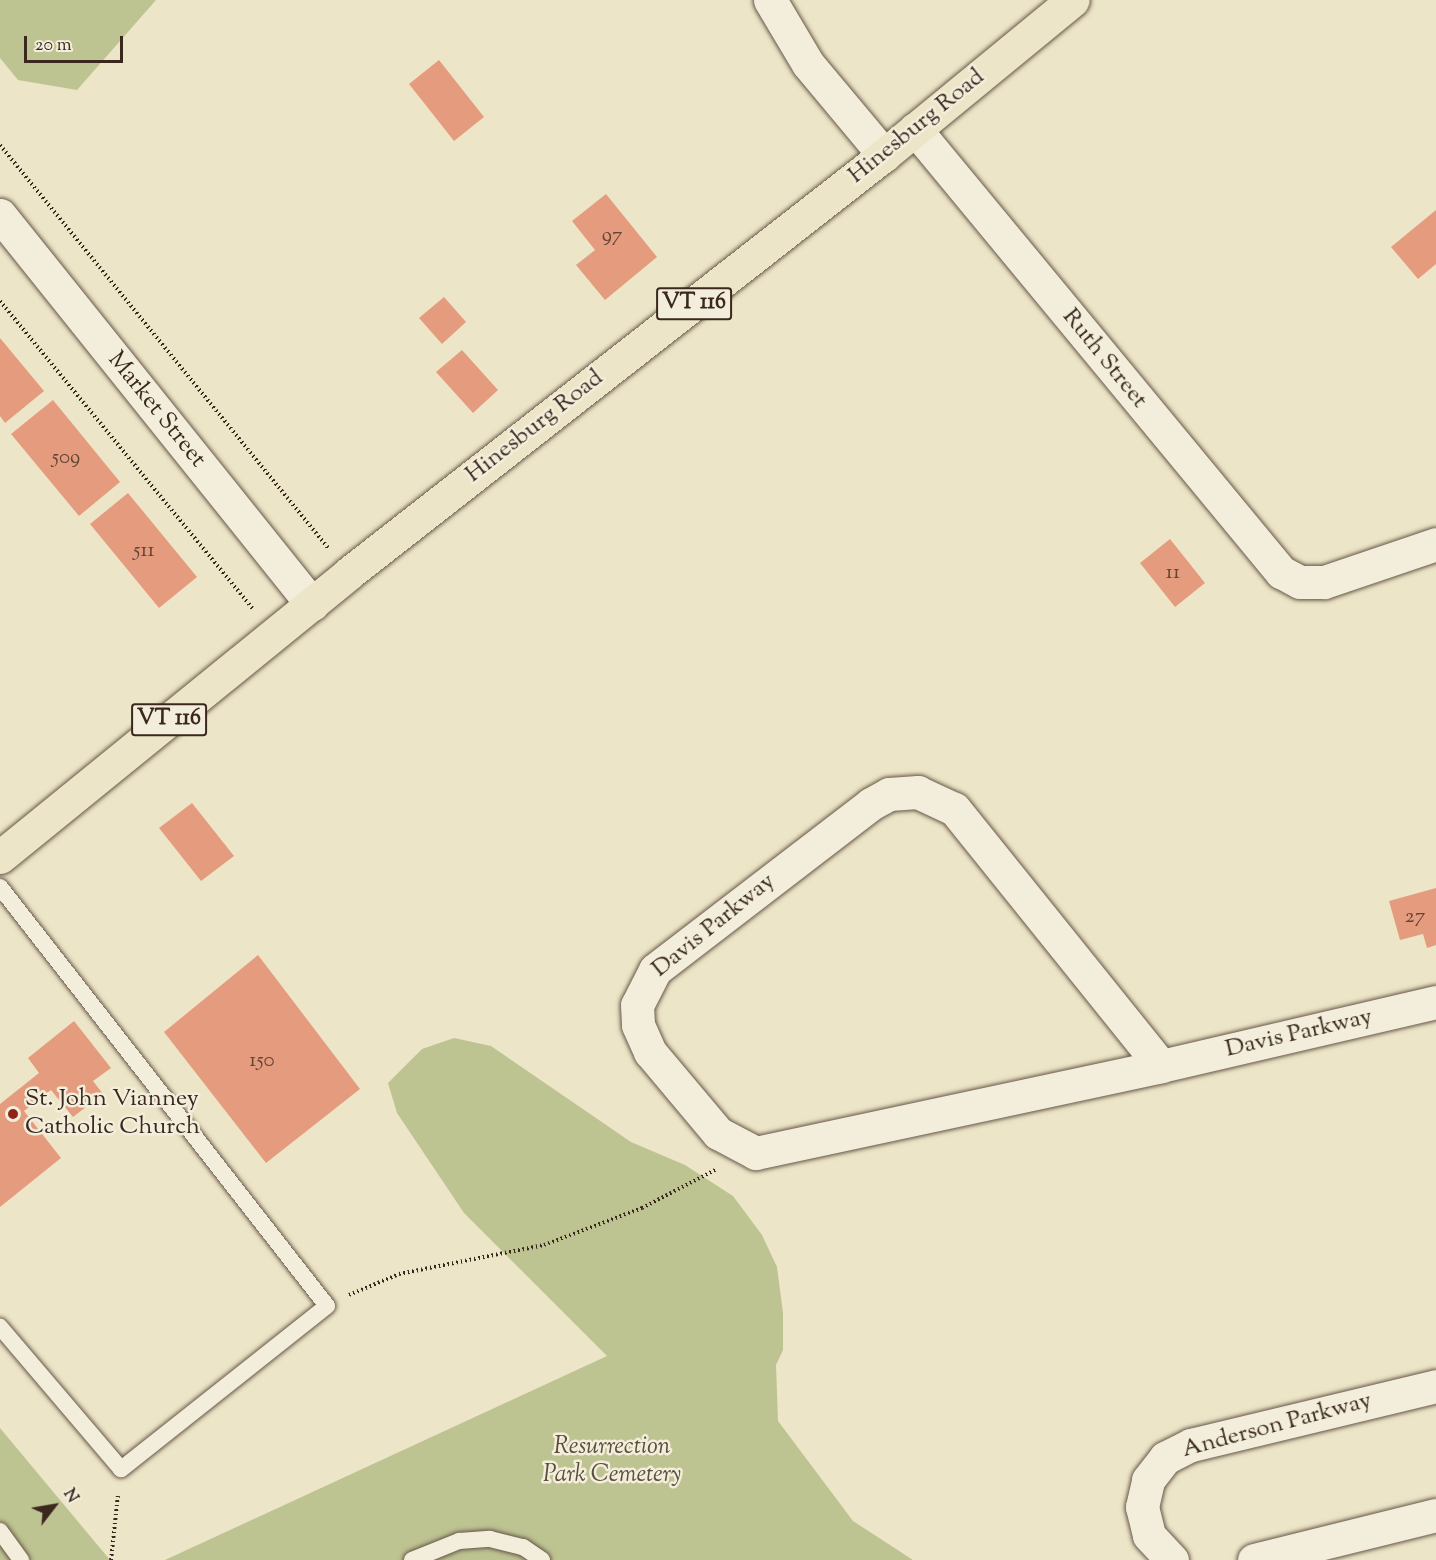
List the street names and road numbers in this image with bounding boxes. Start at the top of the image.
street label: Hinesburg Road [843,63,991,191]
road number: VT 116 [655,285,733,323]
street label: Ruth Street [1055,303,1153,415]
street label: Market Street [101,346,211,474]
street label: Hinesburg Road [460,364,610,490]
road number: VT 116 [130,701,208,739]
street label: Davis Parkway [647,868,781,984]
street label: Davis Parkway [1223,1003,1375,1065]
street label: Anderson Parkway [1179,1387,1375,1465]

